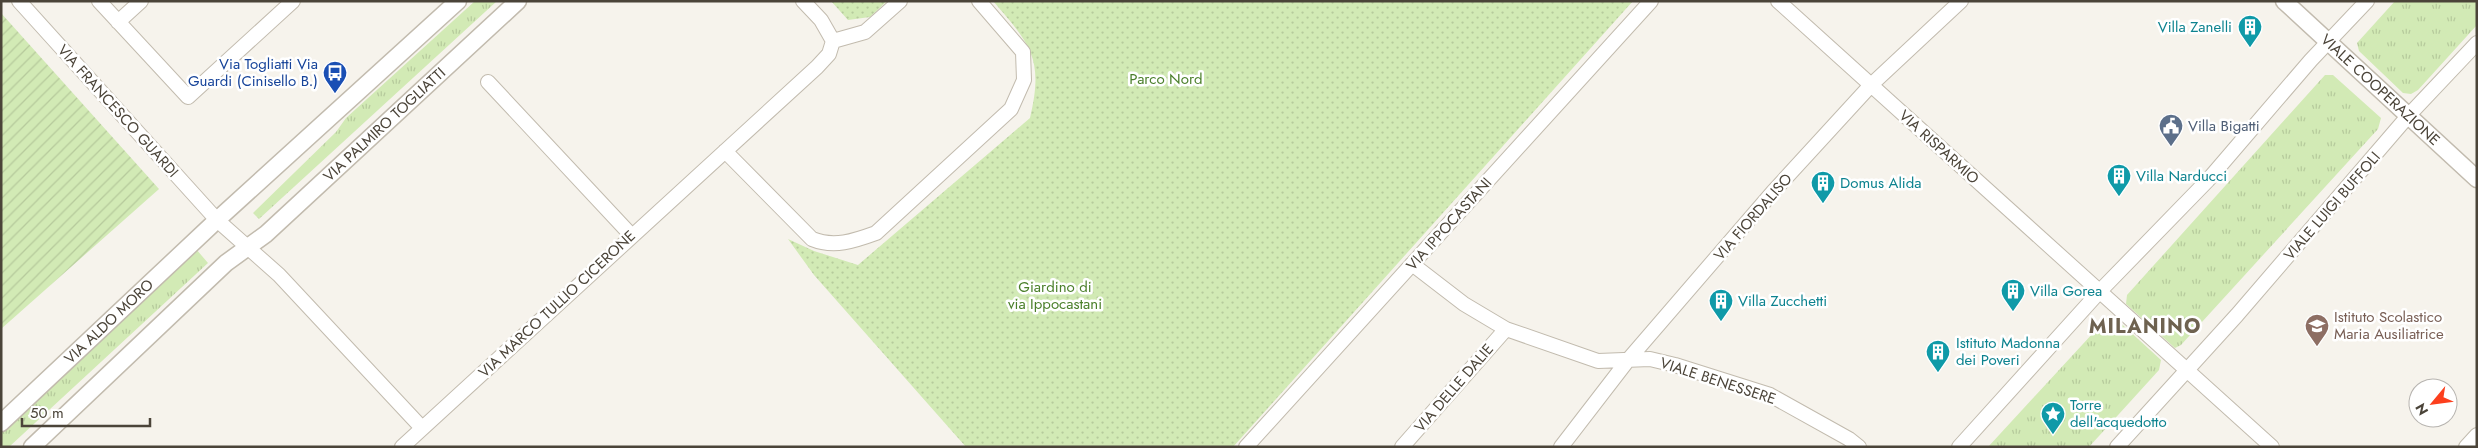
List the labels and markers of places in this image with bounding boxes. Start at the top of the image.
building icon: Villa Zanelli [2237,14,2263,48]
place label: Villa Zanelli [2158,16,2232,38]
place label: Via Togliatti Via Guardi (Cinisello B.) [188,53,318,92]
bus stop icon: Via Togliatti Via Guardi (Cinisello B.) [322,60,348,94]
public building icon: Villa Bigatti [2158,113,2184,147]
place label: Villa Bigatti [2188,115,2260,137]
building icon: Villa Narducci [2106,163,2132,197]
place label: Villa Narducci [2136,165,2227,187]
building icon: Domus Alida [1810,170,1836,204]
place label: Domus Alida [1840,172,1922,194]
building icon: Villa Gorea [2000,278,2026,312]
place label: Villa Gorea [2030,280,2102,302]
building icon: Villa Zucchetti [1708,288,1734,322]
place label: Villa Zucchetti [1738,290,1827,312]
place label: Istituto Scolastico Maria Ausiliatrice [2334,306,2444,345]
school or university icon: Istituto Scolastico Maria Ausiliatrice [2304,313,2330,347]
place label: Istituto Madonna dei Poveri [1956,332,2060,371]
building icon: Istituto Madonna dei Poveri [1925,339,1951,373]
place label: Torre dell'acquedotto [2070,394,2167,433]
place icon: Torre dell'acquedotto [2040,401,2066,435]

